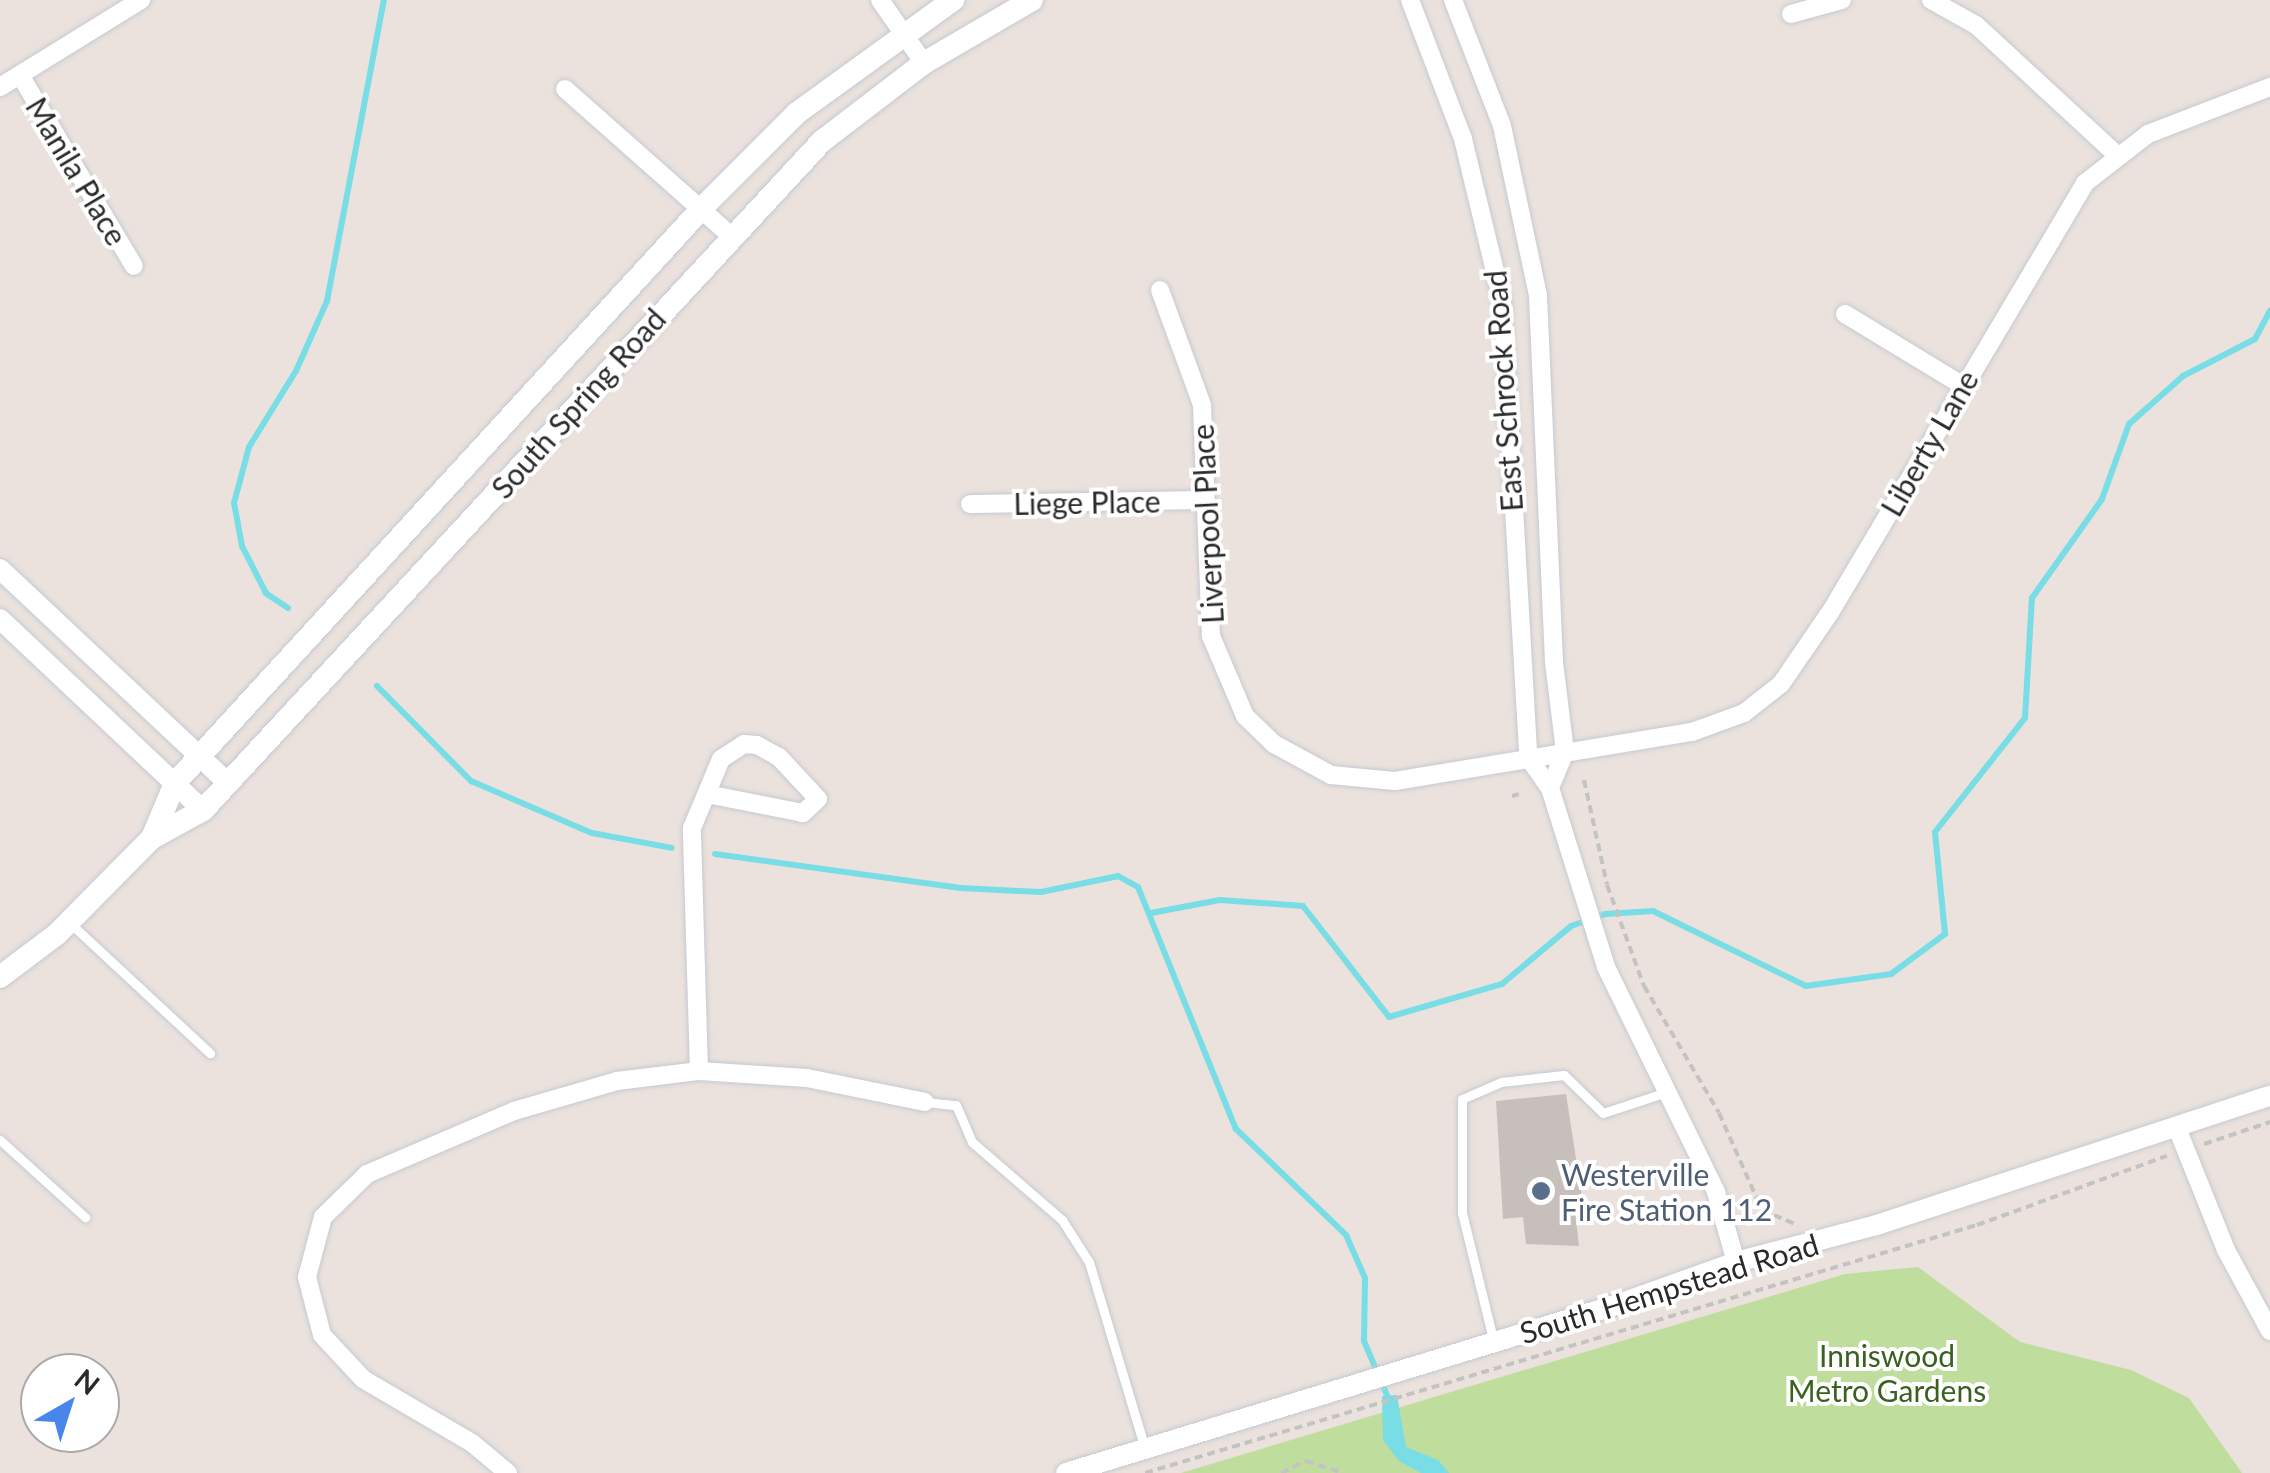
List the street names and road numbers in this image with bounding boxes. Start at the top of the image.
street label: Manila Place [19,91,135,251]
street label: East Schrock Road [1477,269,1529,513]
street label: South Spring Road [483,301,673,505]
street label: Liberty Lane [1873,363,1985,523]
street label: Liverpool Place [1184,423,1230,625]
street label: Liege Place [1013,483,1161,521]
street label: South Hempstead Road [1515,1225,1823,1351]

